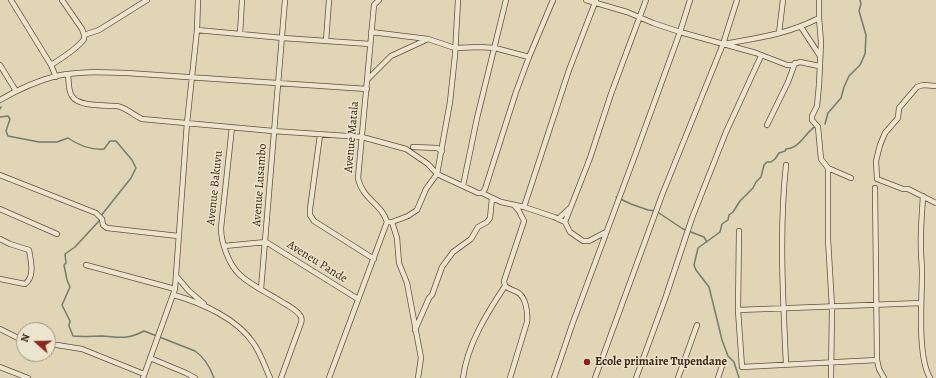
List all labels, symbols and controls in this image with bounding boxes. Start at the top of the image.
street label: Avenue Matala [342,101,362,173]
street label: Avenue Lusambo [250,143,270,227]
street label: Avenue Bakuvu [204,150,226,226]
street label: Aveneu Pande [284,238,350,286]
north arrow [16,322,56,362]
text: N [17,332,34,344]
place label: Ecole primaire Tupendane [595,355,727,369]
marker: Ecole primaire Tupendane [582,357,592,367]

